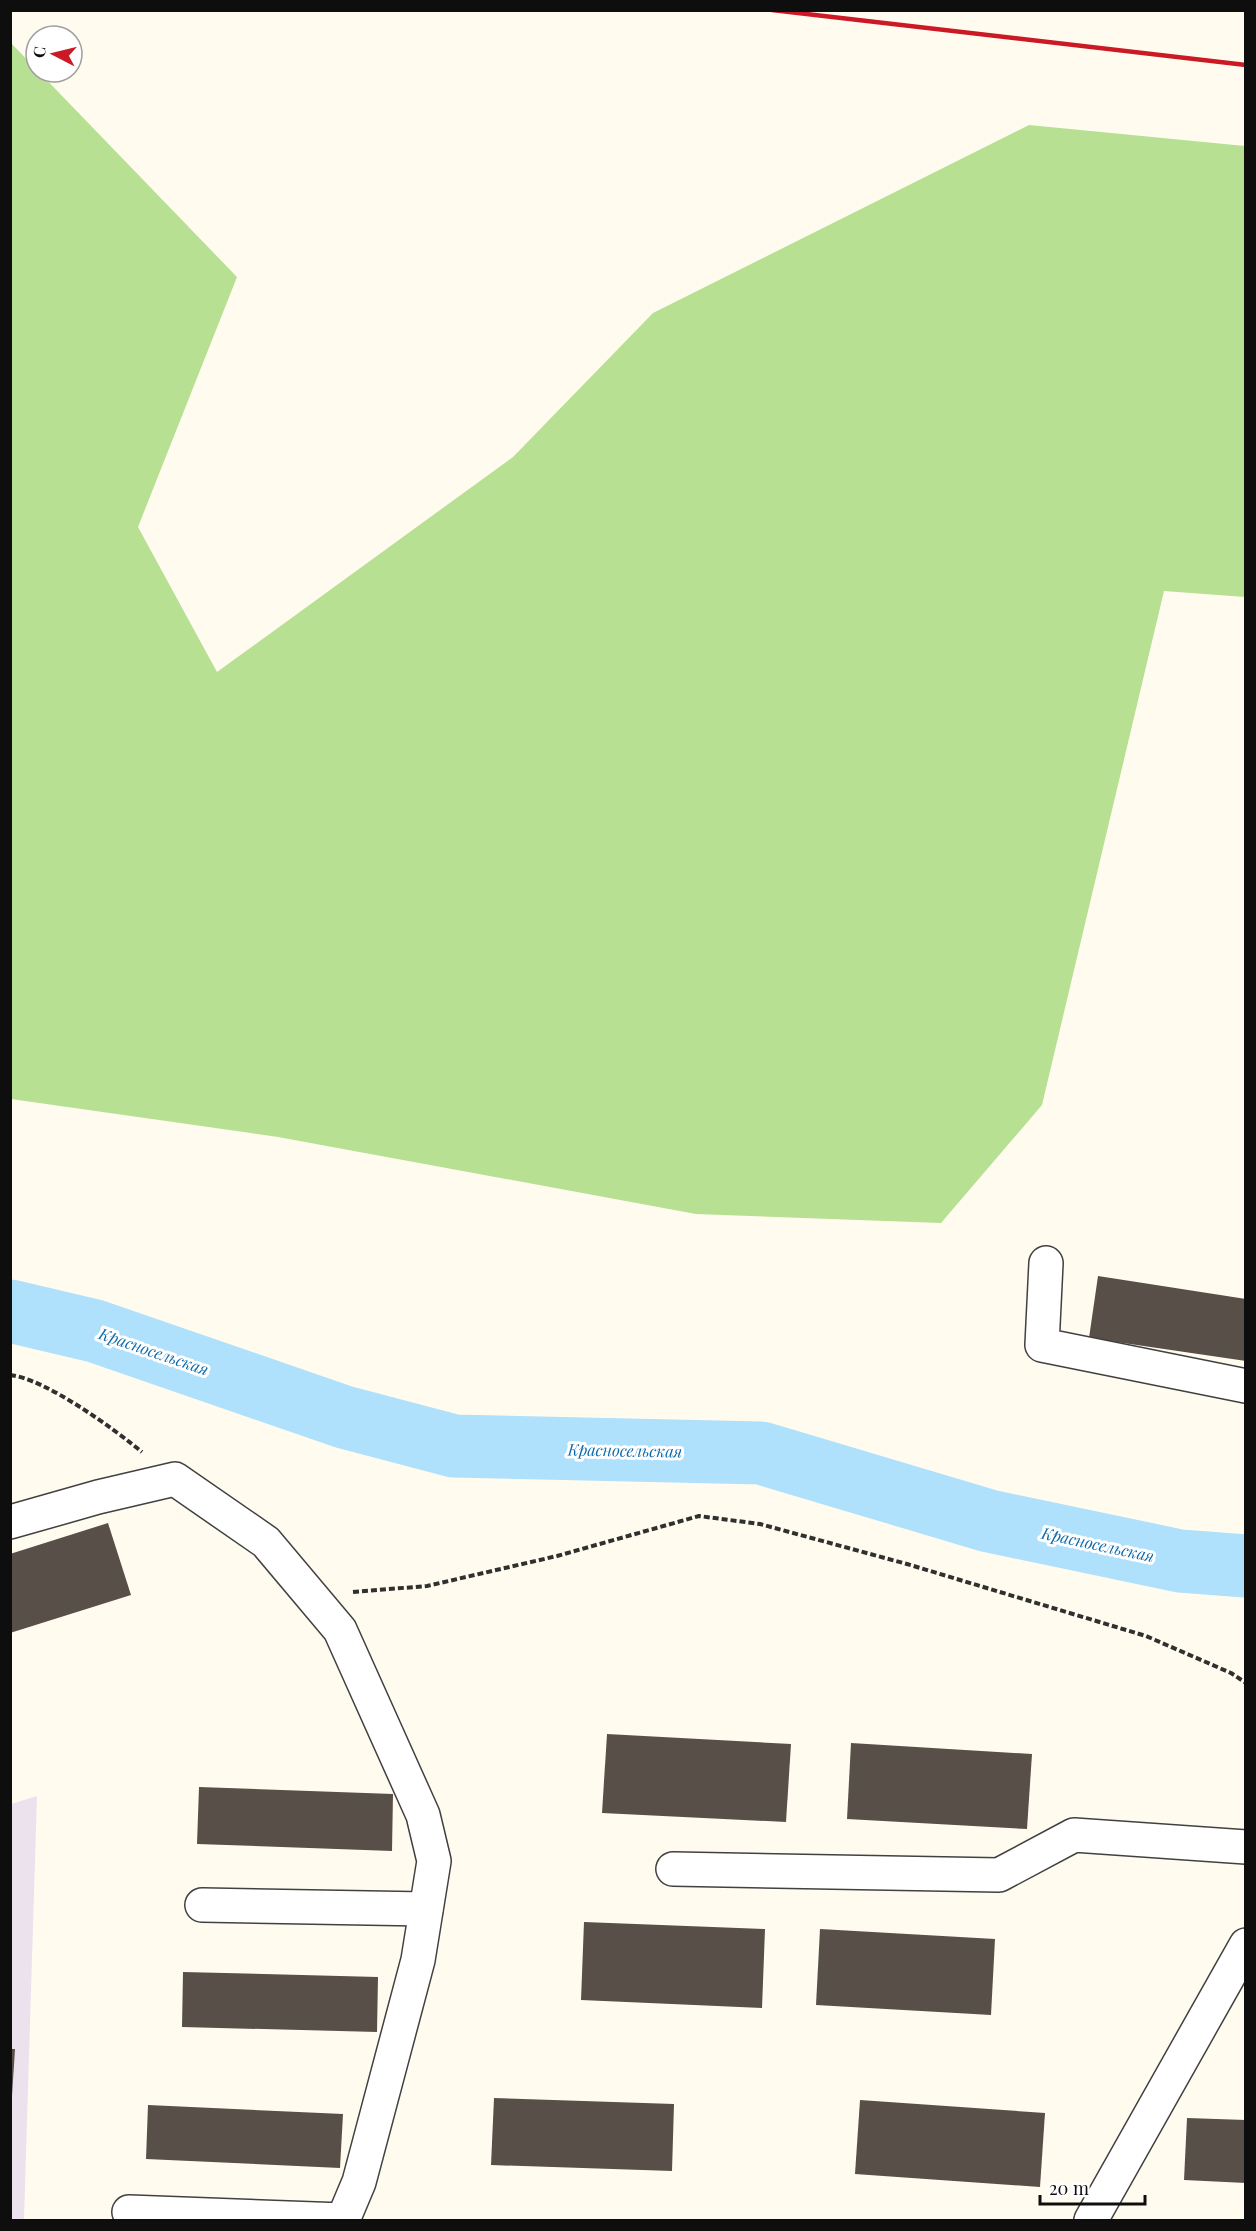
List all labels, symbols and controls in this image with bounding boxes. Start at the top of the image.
north arrow [24,24,84,84]
text: С [28,45,50,59]
water label: Красносельская [95,1322,212,1380]
water label: Красносельская [567,1438,682,1461]
water label: Красносельская [1039,1522,1156,1566]
scale bar [1040,2168,1145,2206]
text: 20 m [1049,2176,1089,2200]

